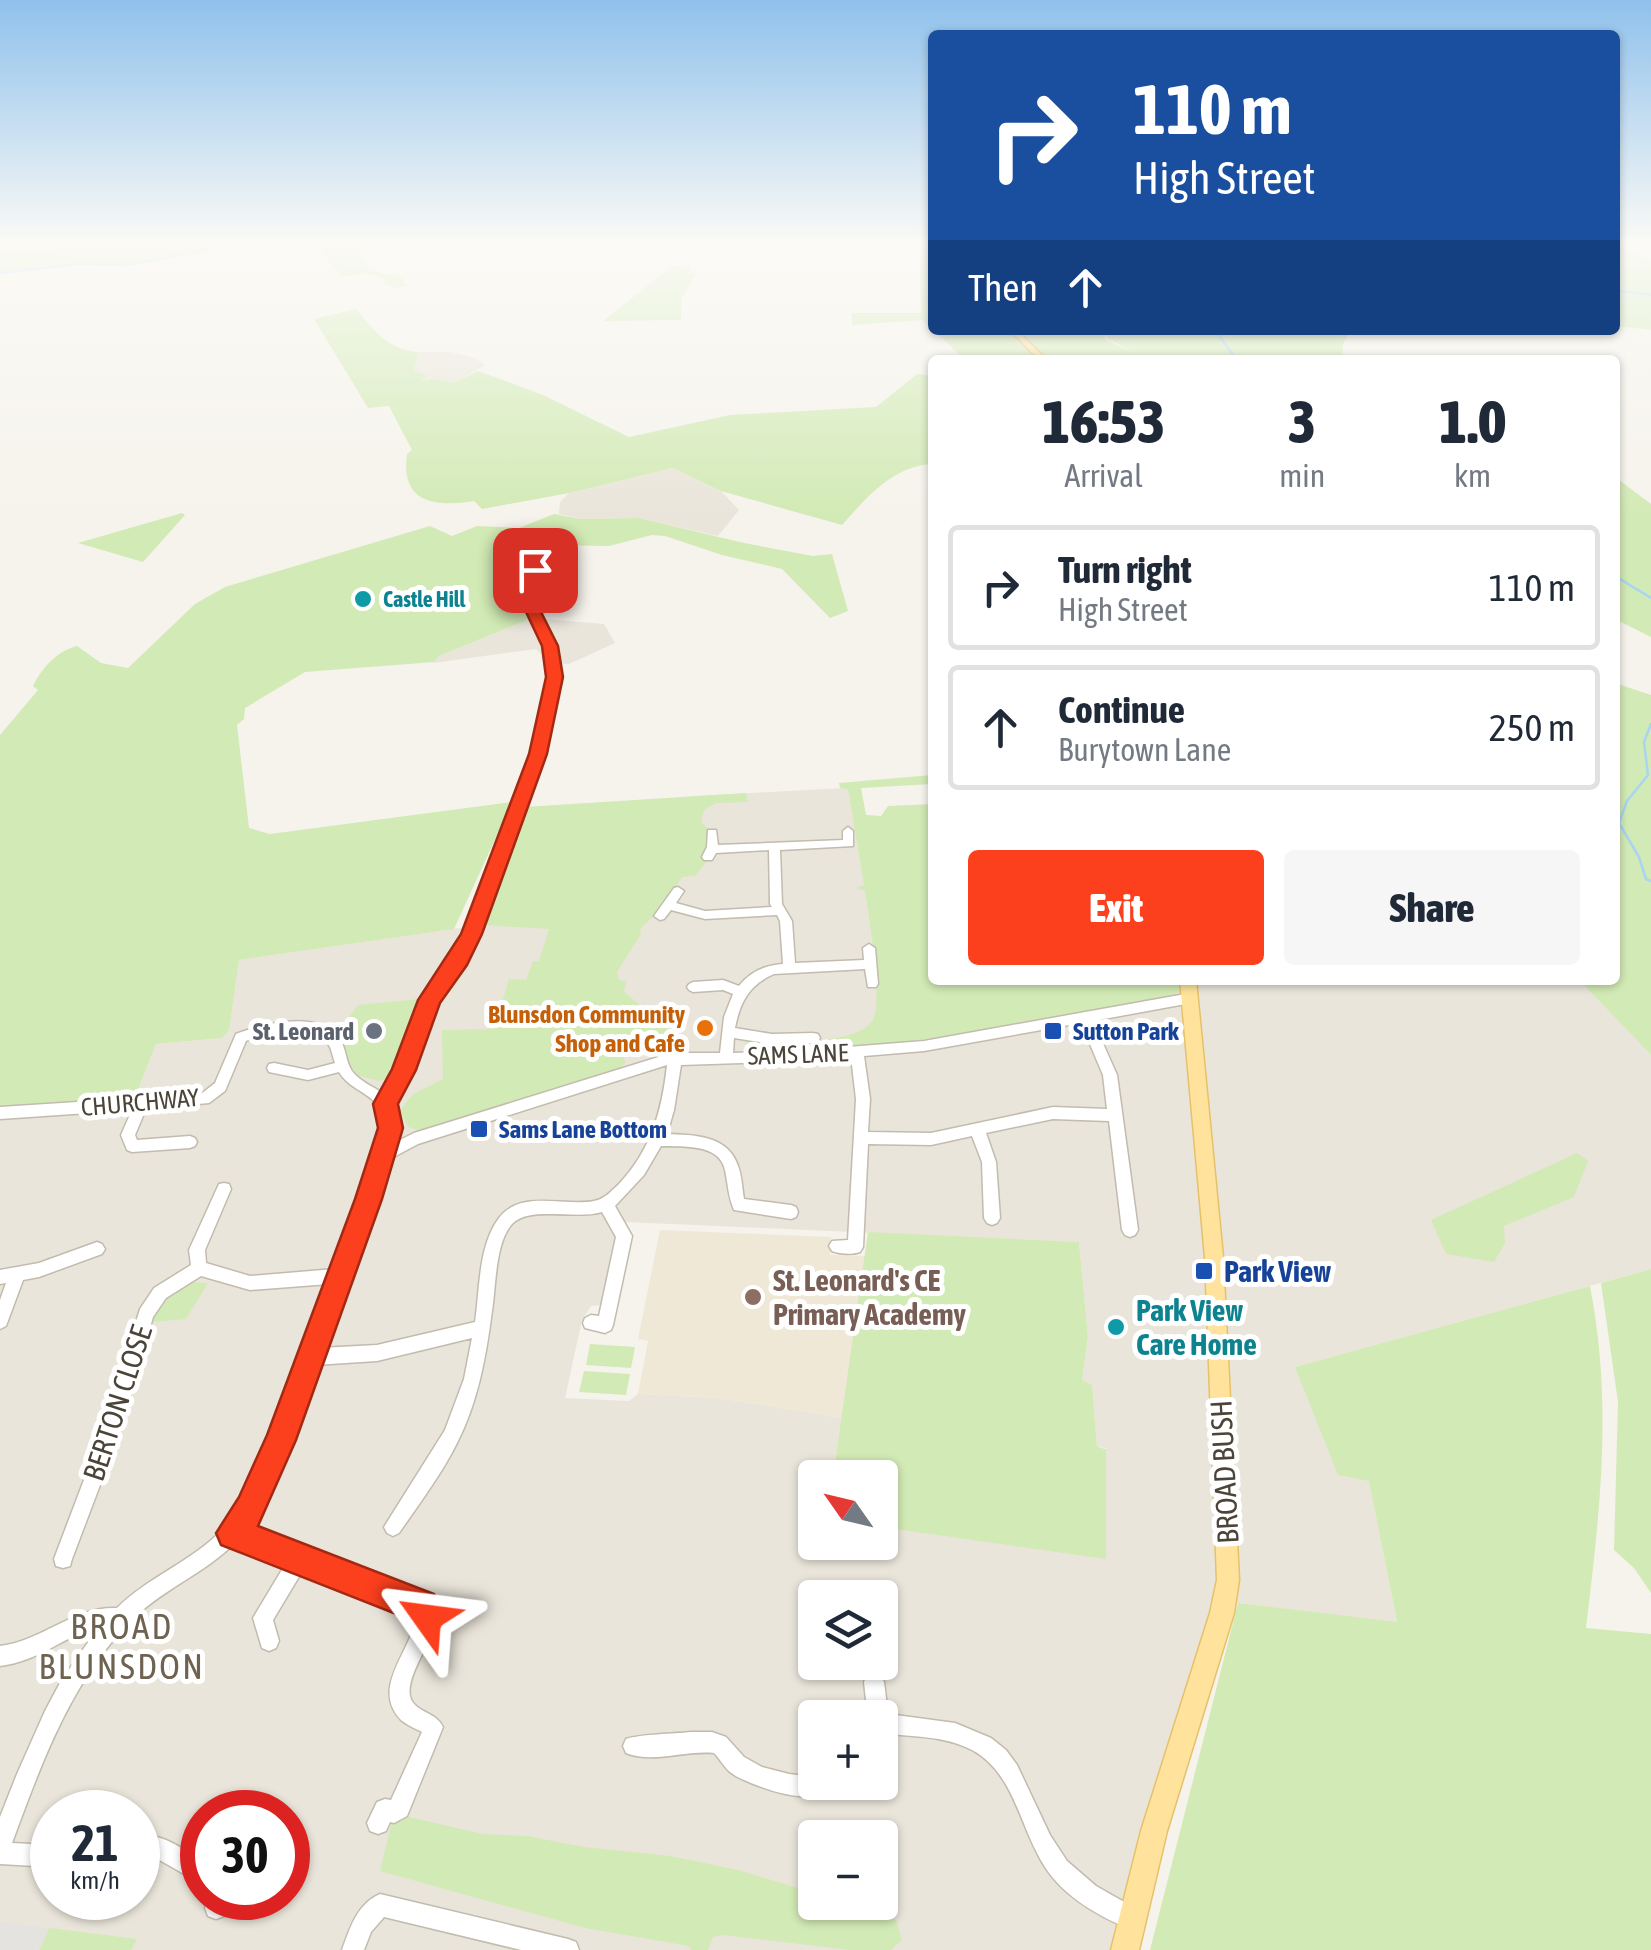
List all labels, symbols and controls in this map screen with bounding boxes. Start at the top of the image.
text: 110 m [1133,69,1292,149]
icon: right [968,70,1098,200]
text: High Street [1133,152,1316,204]
icon: ahead [1058,260,1113,315]
text: Then [968,266,1038,309]
text: 16:53 [1042,387,1165,456]
text: 3 [1288,387,1316,456]
text: 1.0 [1439,387,1506,456]
text: Arrival [1065,457,1143,494]
text: min [1279,457,1325,494]
text: km [1454,457,1491,494]
pin [493,528,578,613]
icon: arrive [508,543,563,598]
text: Turn right [1058,548,1192,591]
icon: right [973,560,1028,615]
text: 110 m [1489,566,1575,609]
place label: Castle Hill [383,586,467,612]
marker: Castle Hill [352,588,374,610]
text: High Street [1058,591,1188,628]
text: Continue [1058,688,1185,731]
icon: ahead [973,700,1028,755]
text: 250 m [1489,706,1575,749]
text: Burytown Lane [1058,731,1231,768]
button: Exit [968,850,1264,965]
button: Share [1284,850,1580,965]
place label: Blunsdon Community Shop and Cafe [488,1000,686,1057]
place label: St. Leonard [253,1017,354,1045]
marker: Blunsdon Community Shop and Cafe [694,1017,716,1039]
place label: Sutton Park [1073,1017,1180,1045]
marker: St. Leonard [363,1020,385,1042]
marker: Sutton Park [1042,1020,1064,1042]
street label: SAMS LANE [747,1038,849,1070]
street label: CHURCHWAY [80,1083,200,1121]
place label: Sams Lane Bottom [499,1115,667,1143]
marker: Sams Lane Bottom [468,1118,490,1140]
place label: Park View [1224,1254,1331,1288]
marker: Park View [1193,1260,1215,1282]
place label: St. Leonard's CE Primary Academy [773,1263,967,1331]
marker: St. Leonard's CE Primary Academy [742,1286,764,1308]
place label: Park View Care Home [1136,1293,1257,1361]
marker: Park View Care Home [1105,1316,1127,1338]
street label: BERTON CLOSE [76,1321,158,1485]
street label: BROAD BUSH [1203,1399,1245,1545]
north arrow [798,1460,898,1560]
map controls [798,1460,898,1920]
position arrow [375,1566,479,1670]
button: layers [798,1580,898,1680]
district label: BROAD BLUNSDON [39,1606,205,1686]
button: + [798,1700,898,1800]
speed limit sign: 30 [180,1790,310,1920]
text: 21 [71,1814,118,1872]
button: − [798,1820,898,1920]
text: km/h [70,1866,120,1894]

